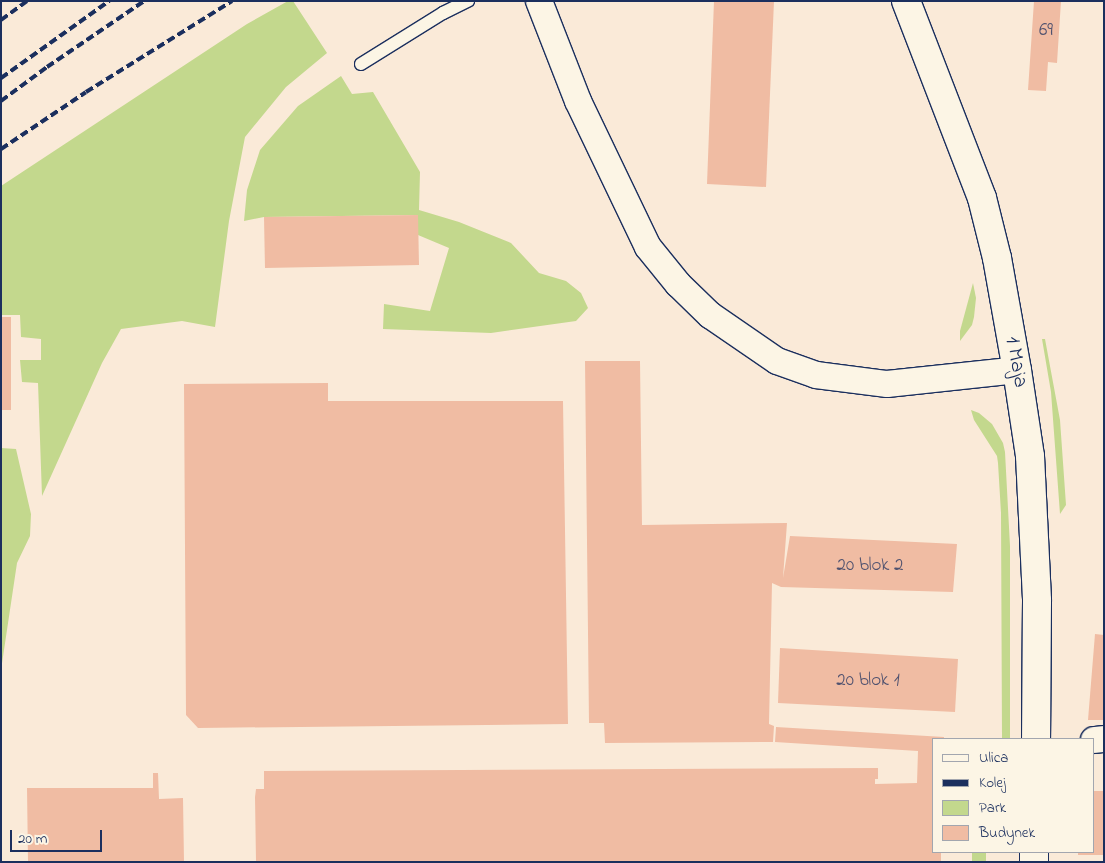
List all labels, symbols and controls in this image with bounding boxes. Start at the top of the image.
house number: 69 [1039,20,1053,42]
street label: 1 Maja [999,334,1033,390]
house number: 20 blok 2 [837,555,903,577]
house number: 20 blok 1 [836,670,900,692]
legend [932,738,1095,853]
text: Ulica [979,747,1008,769]
text: Kolej [979,772,1006,794]
text: Park [979,797,1006,819]
scale bar [12,820,105,852]
text: Budynek [979,822,1035,844]
text: 20 m [18,828,47,850]

